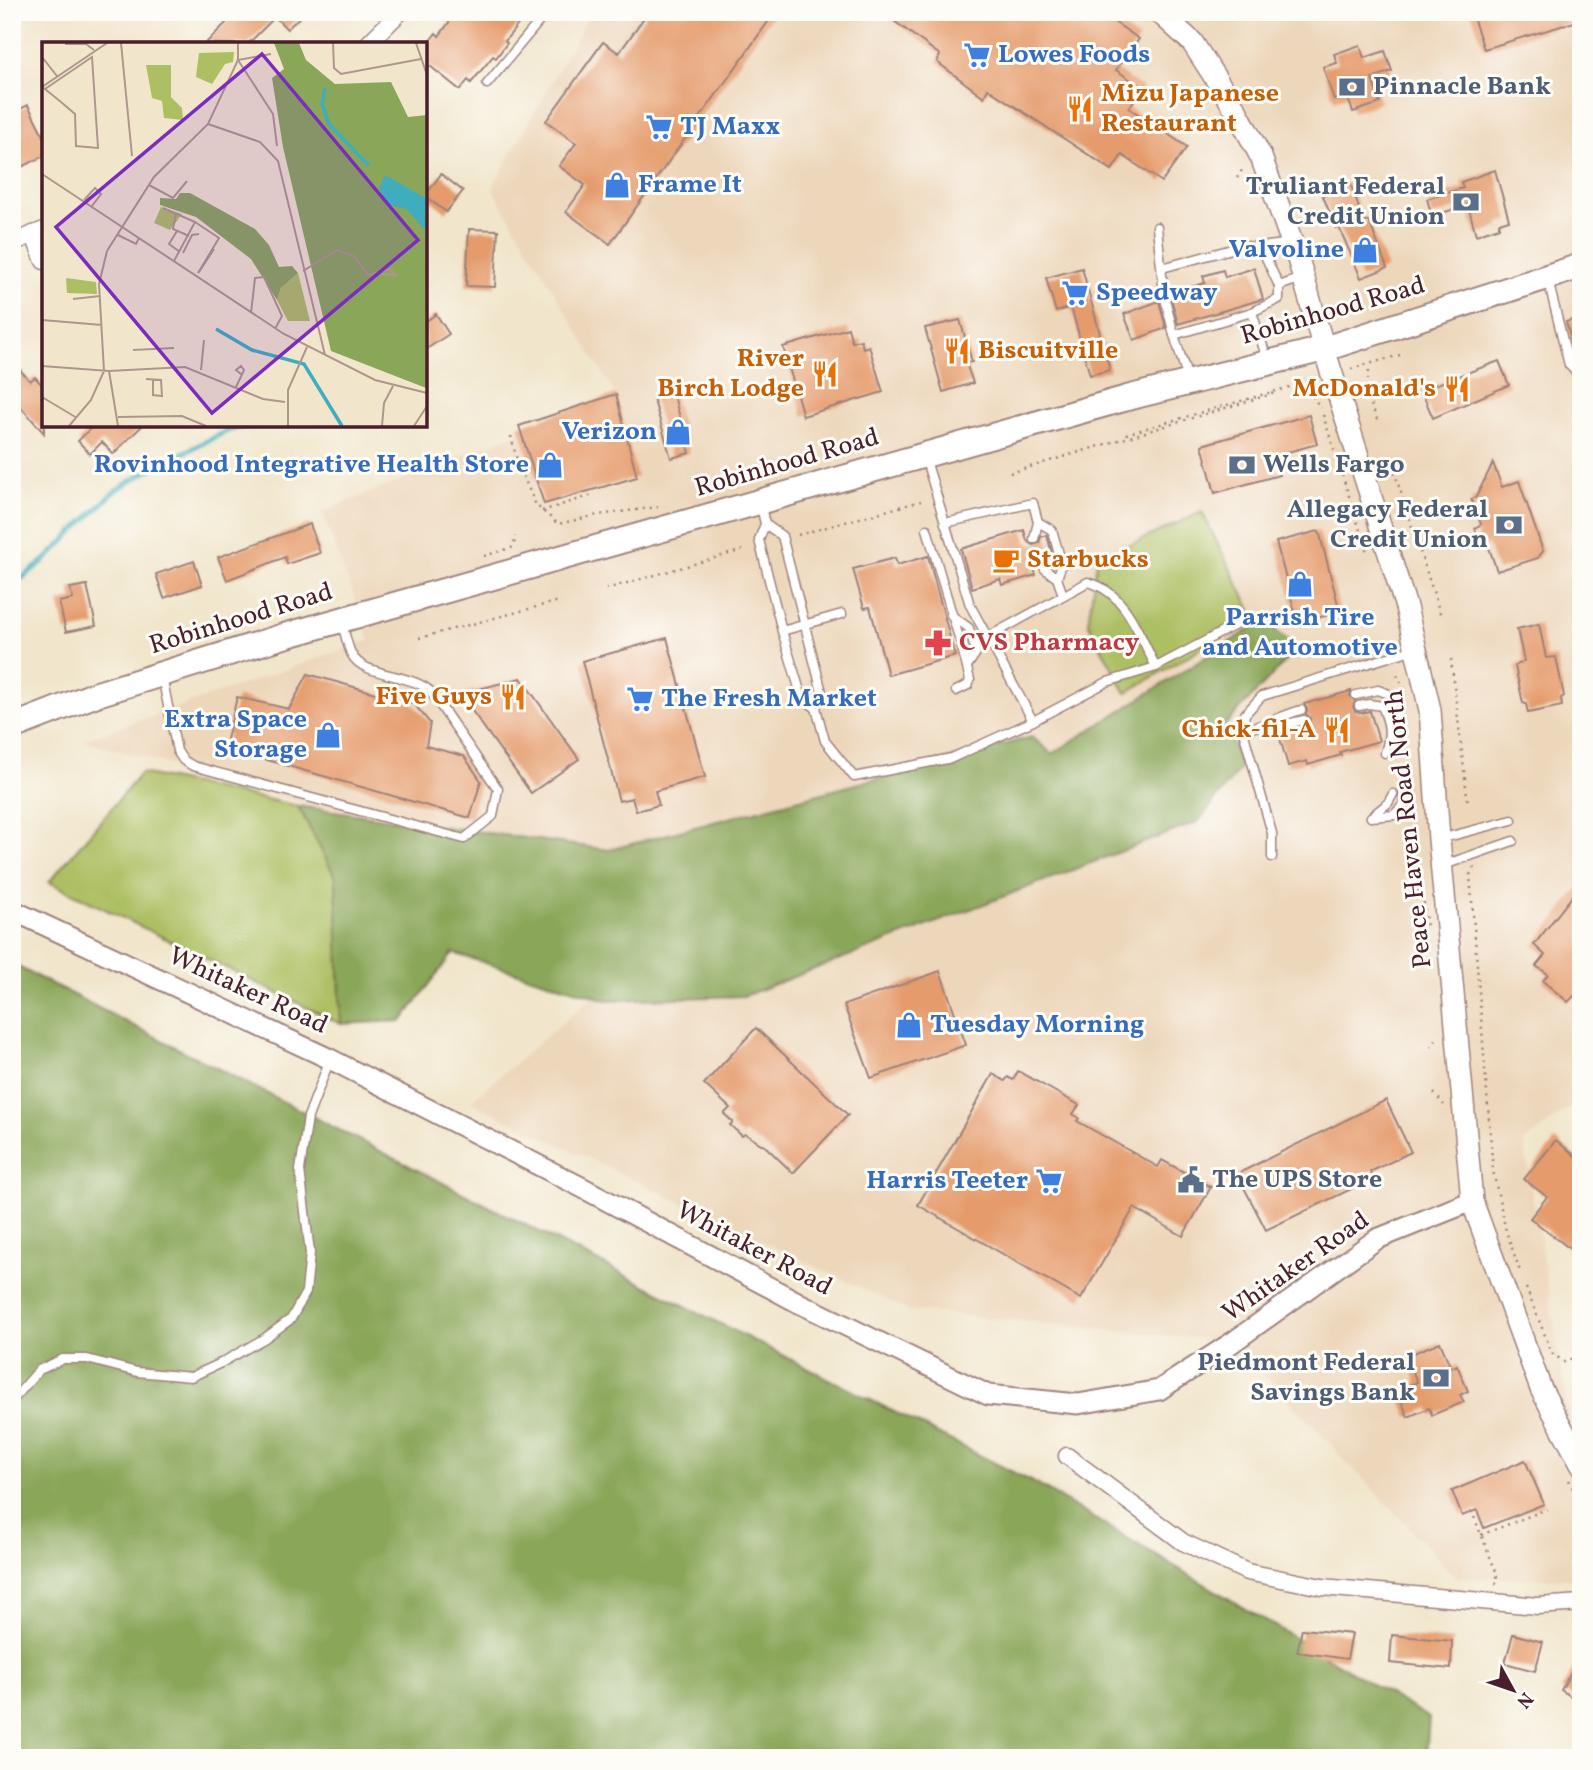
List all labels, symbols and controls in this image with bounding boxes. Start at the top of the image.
place label: Lowes Foods [998,37,1150,73]
supermarket icon: Lowes Foods [962,40,992,70]
inset map [42,42,427,427]
place label: Pinnacle Bank [1373,69,1551,105]
bank icon: Pinnacle Bank [1337,72,1367,102]
place label: Mizu Japanese Restaurant [1101,76,1279,142]
restaurant icon: Mizu Japanese Restaurant [1065,94,1095,124]
place label: TJ Maxx [680,109,781,145]
supermarket icon: TJ Maxx [644,112,674,142]
place label: Frame It [638,167,742,203]
place label: Truliant Federal Credit Union [1246,169,1445,235]
shop icon: Frame It [602,170,632,200]
bank icon: Truliant Federal Credit Union [1451,187,1481,217]
place label: Valvoline [1228,232,1344,268]
shop icon: Valvoline [1350,235,1380,265]
street label: Robinhood Road [1237,267,1429,355]
place label: Speedway [1096,275,1218,311]
supermarket icon: Speedway [1060,278,1090,308]
place label: Biscuitville [978,333,1118,369]
restaurant icon: Biscuitville [942,336,972,366]
place label: River Birch Lodge [657,341,804,407]
restaurant icon: River Birch Lodge [810,359,840,389]
place label: McDonald's [1293,371,1436,407]
restaurant icon: McDonald's [1442,374,1472,404]
place label: Verizon [562,414,657,450]
shop icon: Verizon [663,417,693,447]
street label: Robinhood Road [691,419,883,507]
place label: Rovinhood Integrative Health Store [94,447,529,483]
place label: Wells Fargo [1263,447,1405,483]
shop icon: Rovinhood Integrative Health Store [535,450,565,480]
bank icon: Wells Fargo [1227,450,1257,480]
place label: Allegacy Federal Credit Union [1287,492,1488,558]
bank icon: Allegacy Federal Credit Union [1494,510,1524,540]
place label: Starbucks [1027,542,1149,578]
cafe icon: Starbucks [991,545,1021,575]
shop icon: Parrish Tire and Automotive [1285,569,1315,599]
street label: Robinhood Road [145,574,337,664]
place label: Parrish Tire and Automotive [1202,600,1398,666]
place label: CVS Pharmacy [959,625,1140,661]
pharmacy icon: CVS Pharmacy [923,628,953,658]
place label: Five Guys [376,679,492,715]
place label: The Fresh Market [661,681,877,717]
restaurant icon: Five Guys [498,682,528,712]
supermarket icon: The Fresh Market [625,684,655,714]
street label: Peace Haven Road North [1376,688,1442,970]
place label: Extra Space Storage [164,702,307,768]
place label: Chick-fil-A [1182,712,1317,748]
restaurant icon: Chick-fil-A [1322,715,1352,745]
shop icon: Extra Space Storage [313,720,343,750]
street label: Whitaker Road [162,938,334,1044]
place label: Tuesday Morning [930,1007,1144,1043]
shop icon: Tuesday Morning [894,1010,924,1040]
place label: The UPS Store [1212,1162,1382,1198]
place label: Harris Teeter [866,1163,1028,1199]
public building icon: The UPS Store [1176,1165,1206,1195]
supermarket icon: Harris Teeter [1034,1166,1064,1196]
street label: Whitaker Road [670,1193,838,1305]
street label: Whitaker Road [1215,1203,1377,1331]
place label: Piedmont Federal Savings Bank [1197,1345,1415,1411]
bank icon: Piedmont Federal Savings Bank [1421,1363,1451,1393]
north arrow [1478,1654,1548,1724]
text: N [1510,1686,1539,1713]

